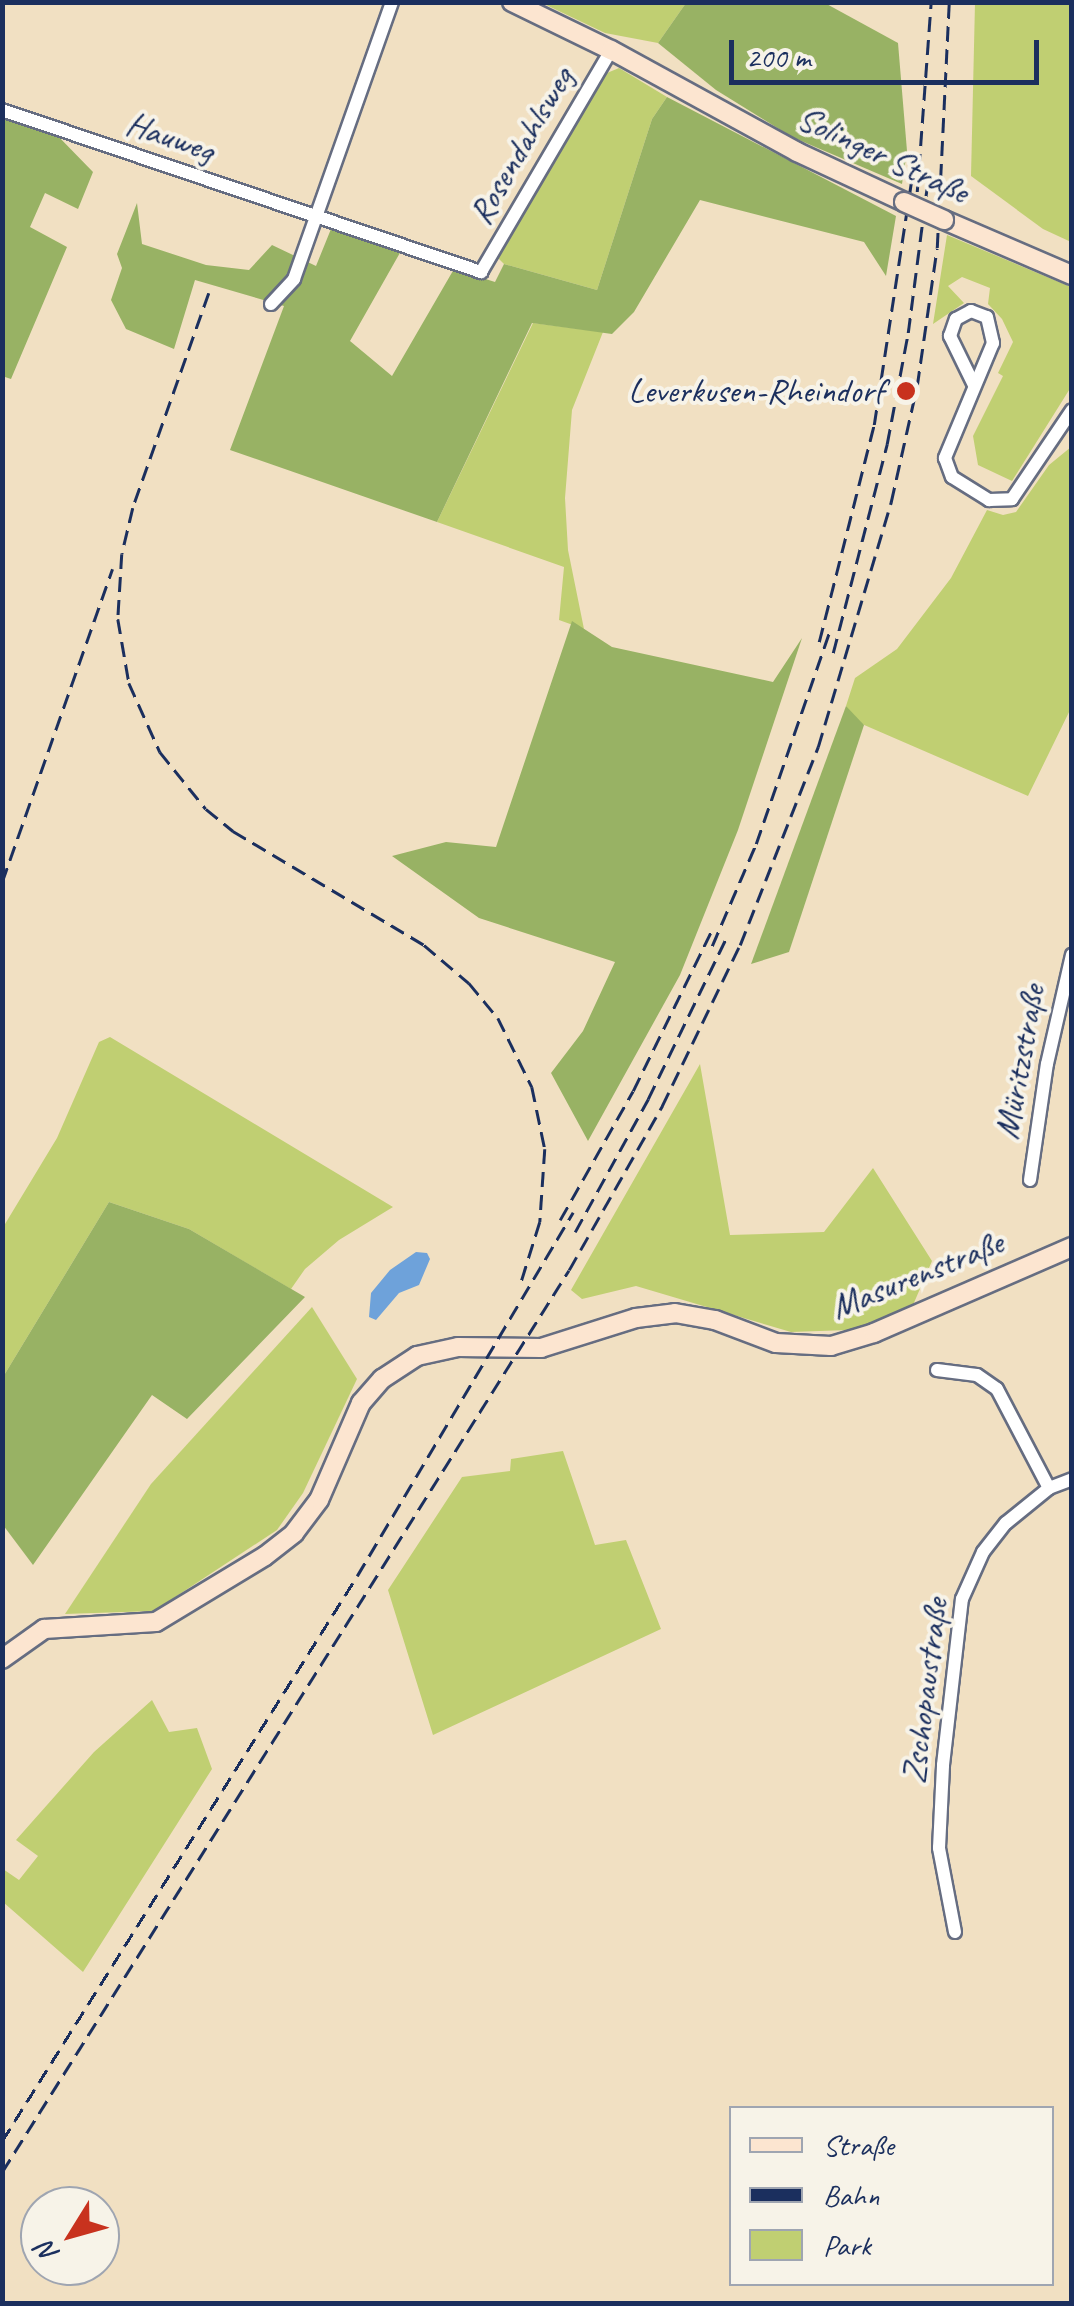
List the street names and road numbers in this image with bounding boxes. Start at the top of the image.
street label: Rosendahlsweg [459,60,583,232]
street label: Solinger Straße [790,97,976,213]
street label: Hauweg [121,103,219,171]
street label: Müritzstraße [986,982,1054,1142]
street label: Masurenstraße [825,1221,1009,1329]
street label: Zschopaustraße [893,1596,957,1786]

